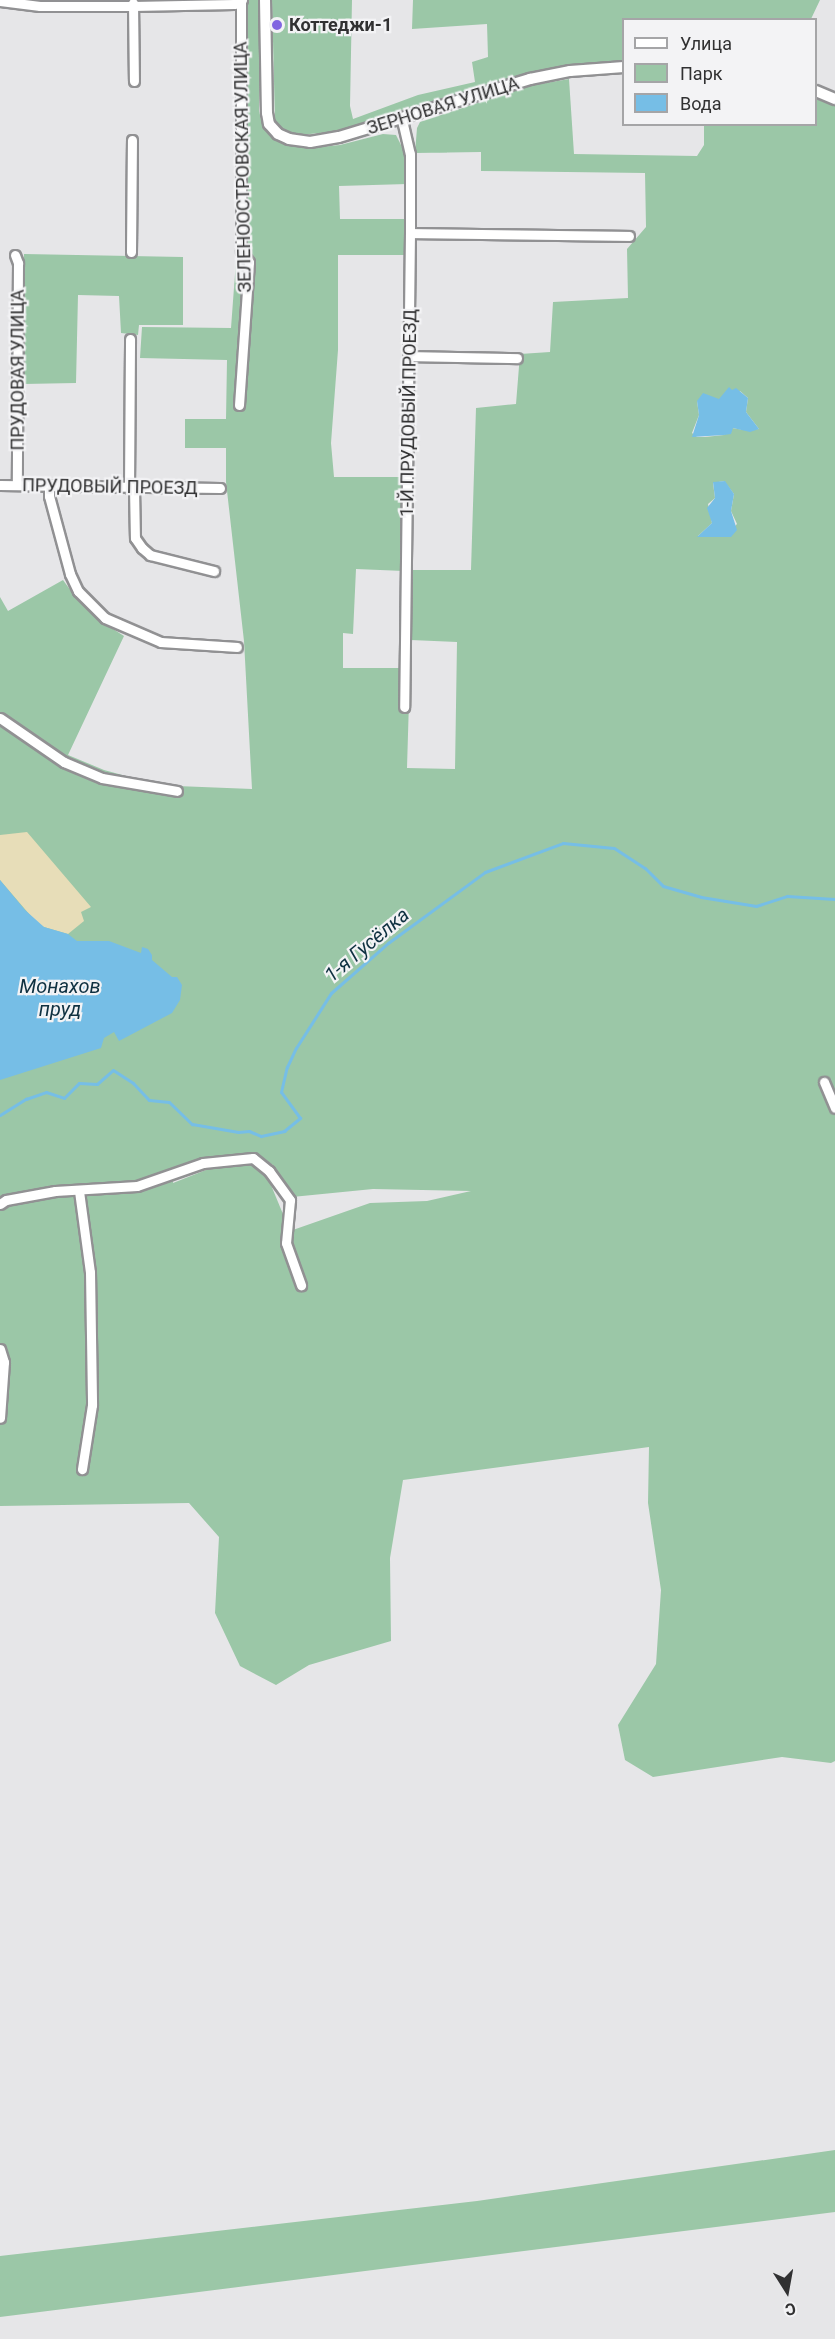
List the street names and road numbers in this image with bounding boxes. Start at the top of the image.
street label: ЗЕЛЕНООСТРОВСКАЯ УЛИЦА [230,41,256,293]
street label: ЗЕРНОВАЯ УЛИЦА [364,73,522,139]
street label: ПРУДОВАЯ УЛИЦА [7,290,29,450]
street label: 1-Й ПРУДОВЫЙ ПРОЕЗД [396,309,422,517]
street label: ПРУДОВЫЙ ПРОЕЗД [22,475,198,499]

